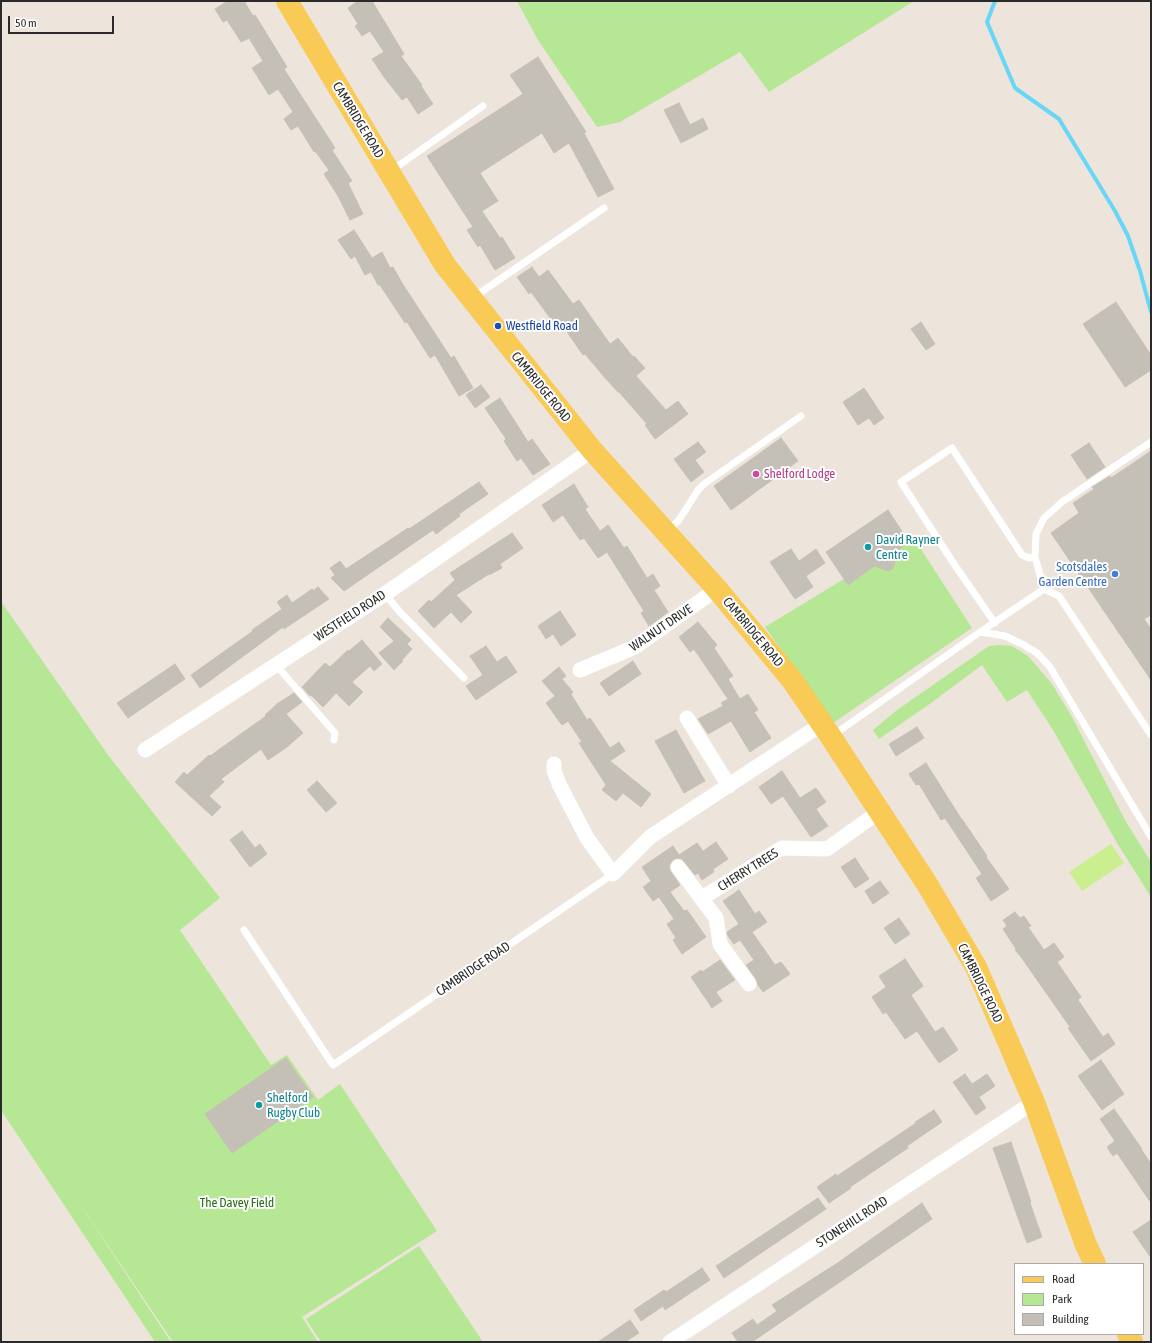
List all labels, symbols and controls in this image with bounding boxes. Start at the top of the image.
scale bar [10,8,116,34]
text: 50 m [15,16,37,30]
street label: CAMBRIDGE ROAD [329,79,387,161]
place label: Westfield Road [506,318,578,334]
marker: Westfield Road [493,321,503,331]
street label: CAMBRIDGE ROAD [508,349,574,425]
place label: Shelford Lodge [764,466,835,482]
marker: Shelford Lodge [751,469,761,479]
place label: David Rayner Centre [876,532,940,563]
marker: David Rayner Centre [863,542,873,552]
place label: Scotsdales Garden Centre [1039,559,1107,590]
marker: Scotsdales Garden Centre [1110,569,1120,579]
street label: WESTFIELD ROAD [311,587,389,645]
street label: CAMBRIDGE ROAD [719,594,787,670]
street label: WALNUT DRIVE [627,601,695,655]
street label: CHERRY TREES [715,845,781,895]
street label: CAMBRIDGE ROAD [433,938,513,1000]
street label: CAMBRIDGE ROAD [954,941,1006,1025]
place label: Shelford Rugby Club [267,1090,320,1121]
marker: Shelford Rugby Club [254,1100,264,1110]
street label: STONEHILL ROAD [813,1193,891,1251]
park label: The Davey Field [200,1195,274,1211]
legend [1014,1263,1144,1335]
text: Road [1052,1272,1075,1286]
text: Park [1052,1292,1072,1306]
text: Building [1052,1312,1089,1326]

